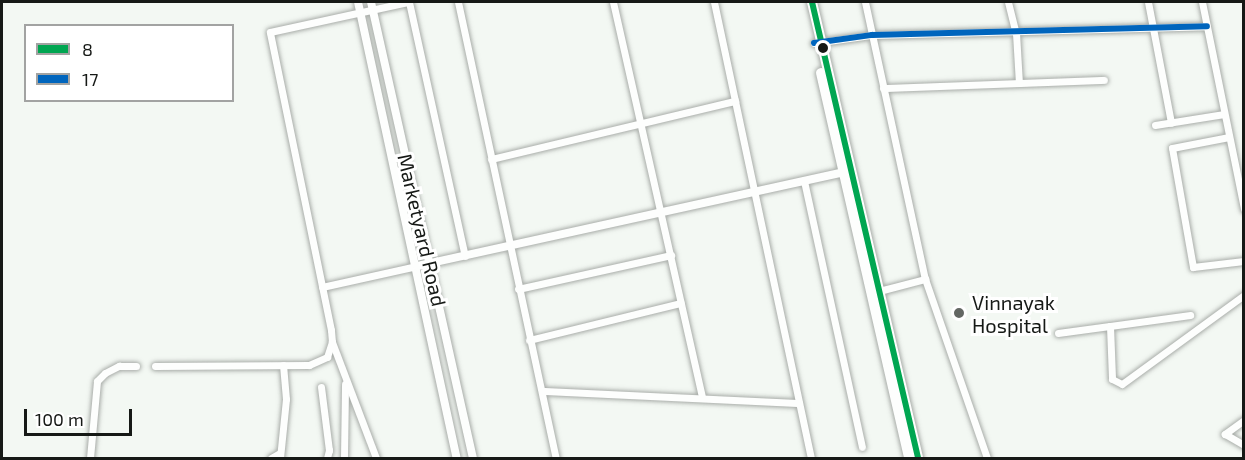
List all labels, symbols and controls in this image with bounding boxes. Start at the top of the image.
legend [24,24,234,102]
text: 8 [82,38,93,60]
unlabelled marker [817,42,829,54]
text: 17 [82,68,98,90]
street label: Marketyard Road [393,151,451,309]
place label: Vinnayak Hospital [972,290,1055,337]
marker: Vinnayak Hospital [950,304,968,322]
scale bar [27,397,135,435]
text: 100 m [35,408,84,430]

